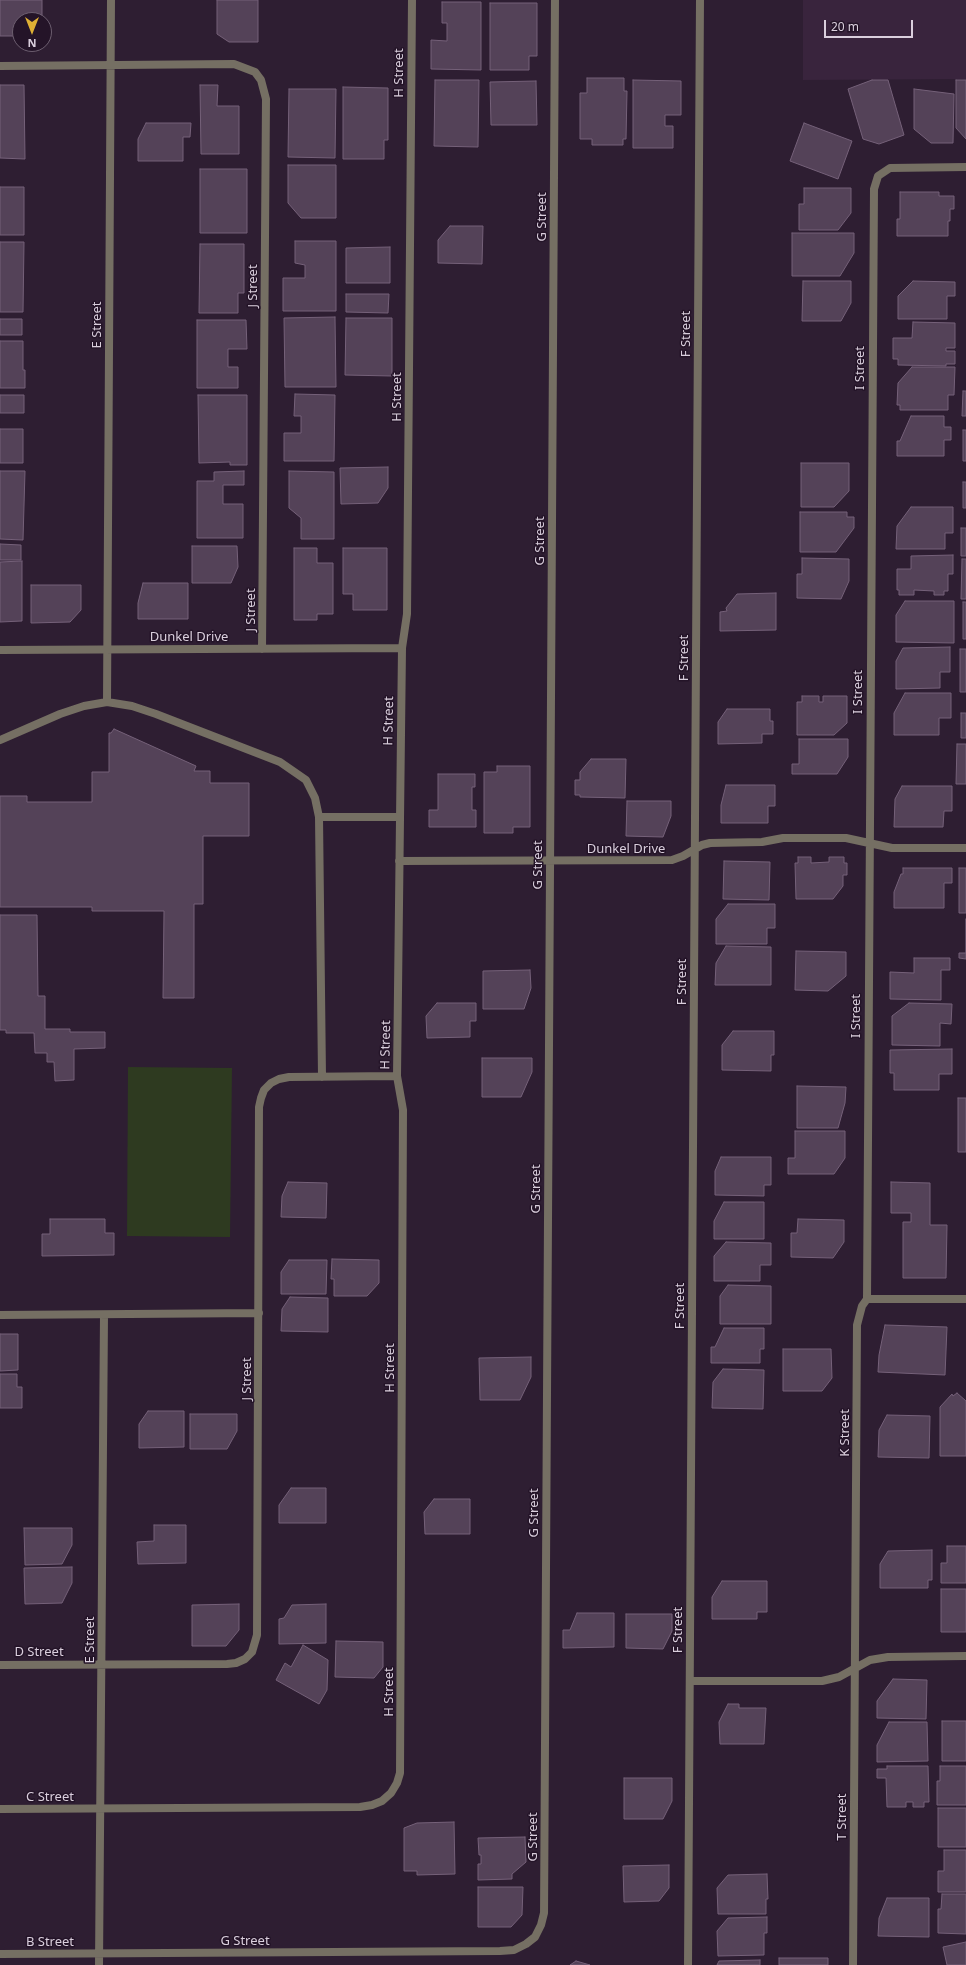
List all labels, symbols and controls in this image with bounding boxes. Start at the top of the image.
north arrow [12,12,52,52]
scale bar [826,12,915,38]
text: 20 m [831,18,859,35]
text: N [28,36,36,51]
street label: H Street [391,48,407,98]
street label: G Street [534,192,550,242]
street label: J Street [245,264,261,308]
street label: E Street [89,302,105,348]
street label: F Street [678,311,694,357]
street label: I Street [852,346,868,390]
street label: H Street [389,372,405,422]
street label: G Street [532,516,548,566]
street label: J Street [243,588,259,632]
street label: Dunkel Drive [150,629,228,645]
street label: F Street [676,635,692,681]
street label: I Street [850,670,866,714]
street label: H Street [381,696,397,746]
street label: G Street [530,840,546,890]
street label: Dunkel Drive [587,841,665,857]
street label: F Street [674,959,690,1005]
street label: I Street [848,994,864,1038]
street label: H Street [378,1020,394,1070]
street label: G Street [528,1164,544,1214]
street label: F Street [672,1283,688,1329]
street label: H Street [382,1343,398,1393]
street label: J Street [239,1357,255,1401]
street label: K Street [837,1409,853,1457]
street label: G Street [526,1488,542,1538]
street label: F Street [670,1607,686,1653]
street label: E Street [82,1617,98,1663]
street label: D Street [14,1644,64,1660]
street label: H Street [381,1667,397,1717]
street label: C Street [26,1789,74,1805]
street label: T Street [834,1794,850,1840]
street label: G Street [525,1812,541,1862]
street label: G Street [220,1933,270,1949]
street label: B Street [26,1934,74,1950]

